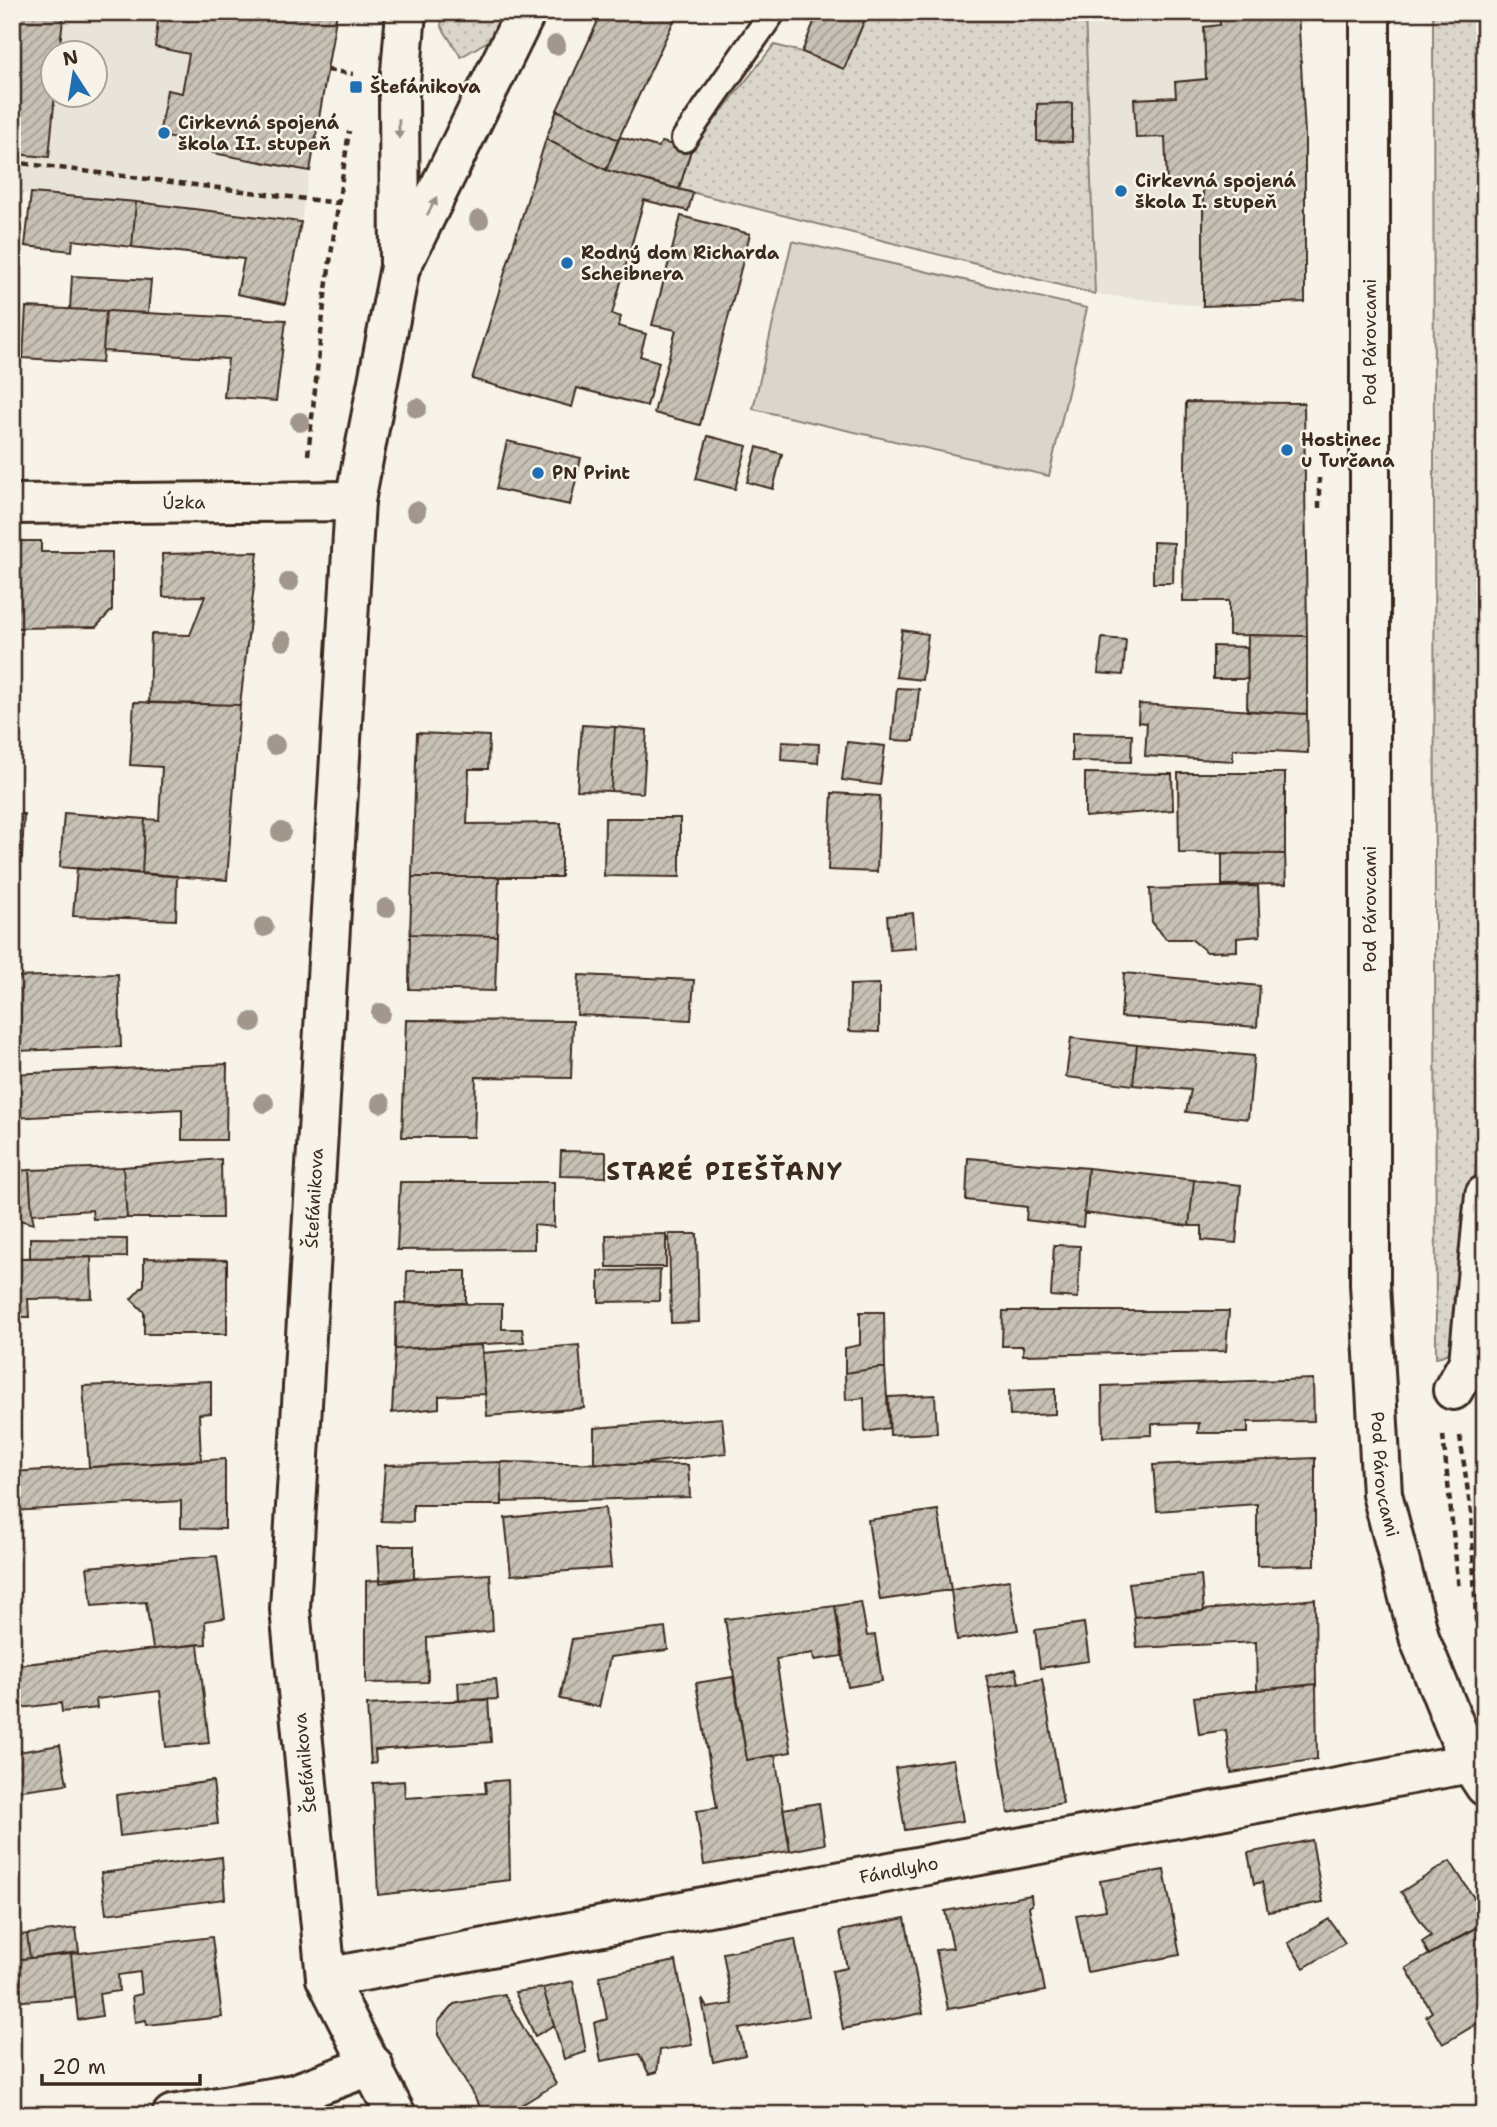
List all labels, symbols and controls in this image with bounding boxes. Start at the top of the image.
north arrow [38,38,108,108]
text: N [61,44,81,72]
place label: Štefánikova [370,75,481,99]
marker: Štefánikova [348,79,364,95]
place label: Cirkevná spojená škola II. stupeň [178,111,340,156]
one-way arrow [393,118,405,140]
marker: Cirkevná spojená škola II. stupeň [156,125,172,141]
place label: Cirkevná spojená škola I. stupeň [1135,169,1297,214]
marker: Cirkevná spojená škola I. stupeň [1113,183,1129,199]
one-way arrow [426,196,437,216]
place label: Rodný dom Richarda Scheibnera [581,241,780,286]
marker: Rodný dom Richarda Scheibnera [559,255,575,271]
street label: Pod Párovcami [1358,279,1382,405]
place label: Hostinec u Turčana [1301,428,1395,473]
marker: Hostinec u Turčana [1279,442,1295,458]
place label: PN Print [552,461,630,485]
marker: PN Print [530,465,546,481]
street label: Úzka [162,490,206,515]
street label: Pod Párovcami [1358,846,1382,972]
street label: Štefánikova [299,1147,329,1249]
district label: STARÉ PIEŠŤANY [606,1154,844,1188]
street label: Pod Párovcami [1365,1411,1405,1540]
street label: Štefánikova [288,1712,322,1814]
street label: Fándlyho [858,1851,940,1889]
scale bar [42,2043,200,2087]
text: 20 m [52,2053,106,2081]

